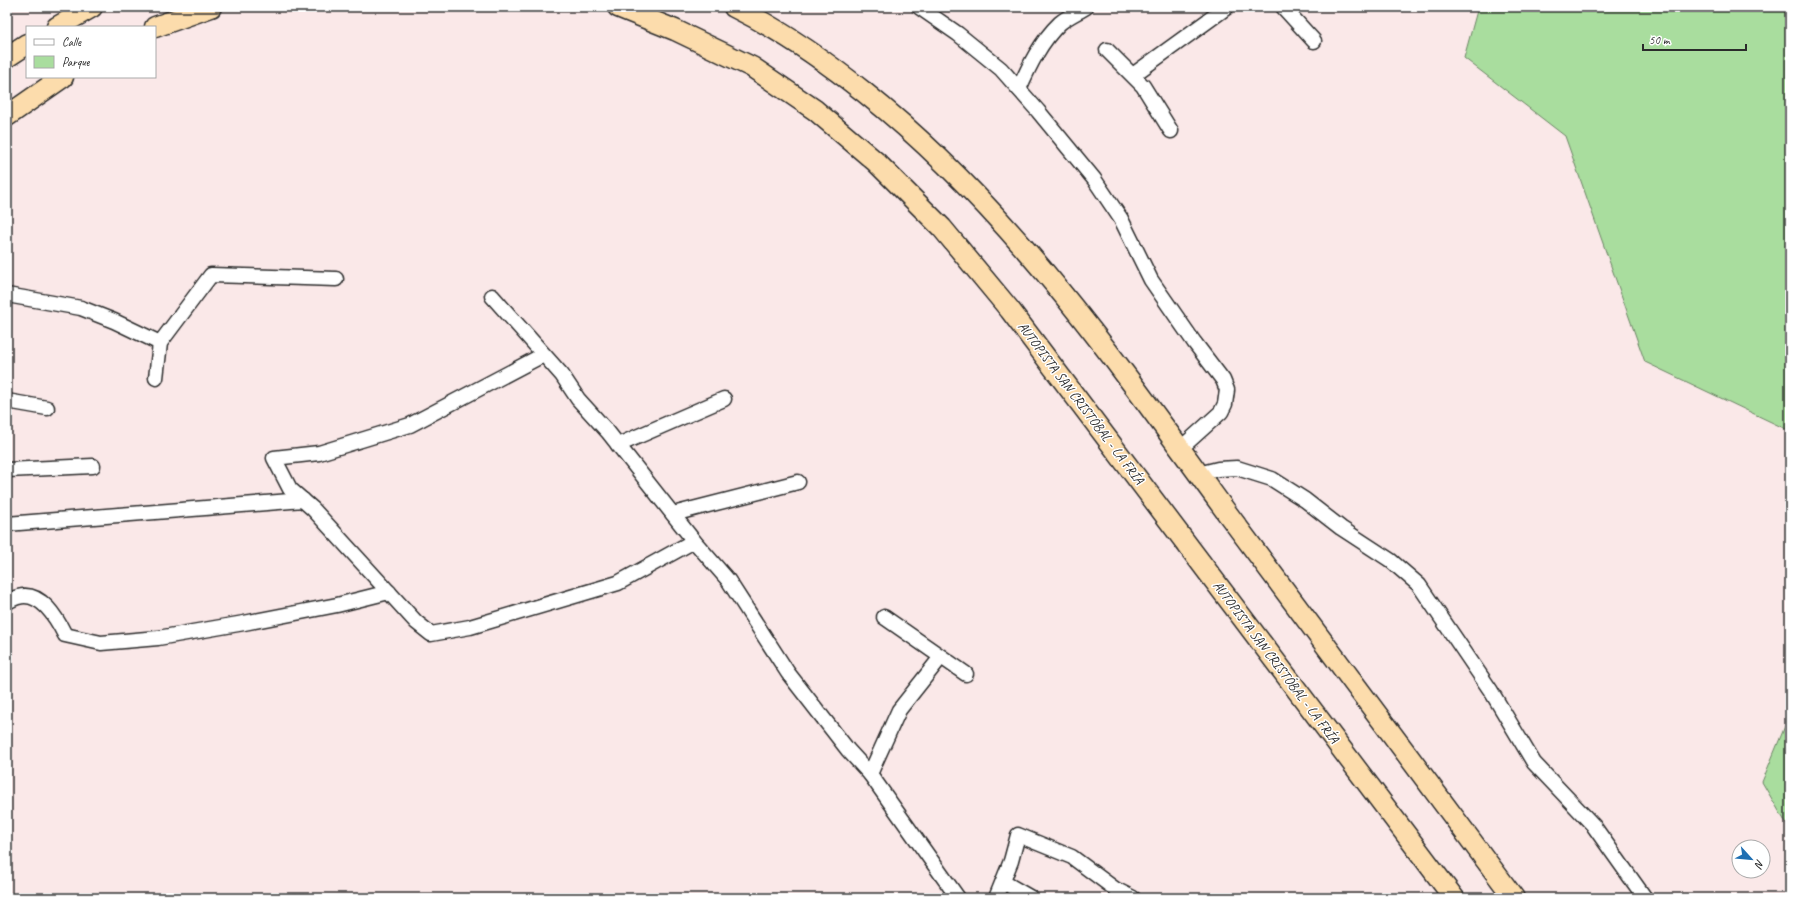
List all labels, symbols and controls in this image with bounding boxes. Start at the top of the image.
legend [26,26,156,78]
scale bar [1643,26,1746,52]
text: 50 m [1649,32,1671,48]
text: Calle [62,34,82,50]
text: Parque [62,54,91,70]
street label: AUTOPISTA SAN CRISTÓBAL - LA FRÍA [1014,318,1148,488]
street label: AUTOPISTA SAN CRISTÓBAL - LA FRÍA [1209,577,1343,747]
north arrow [1731,839,1771,879]
text: N [1751,857,1768,872]

